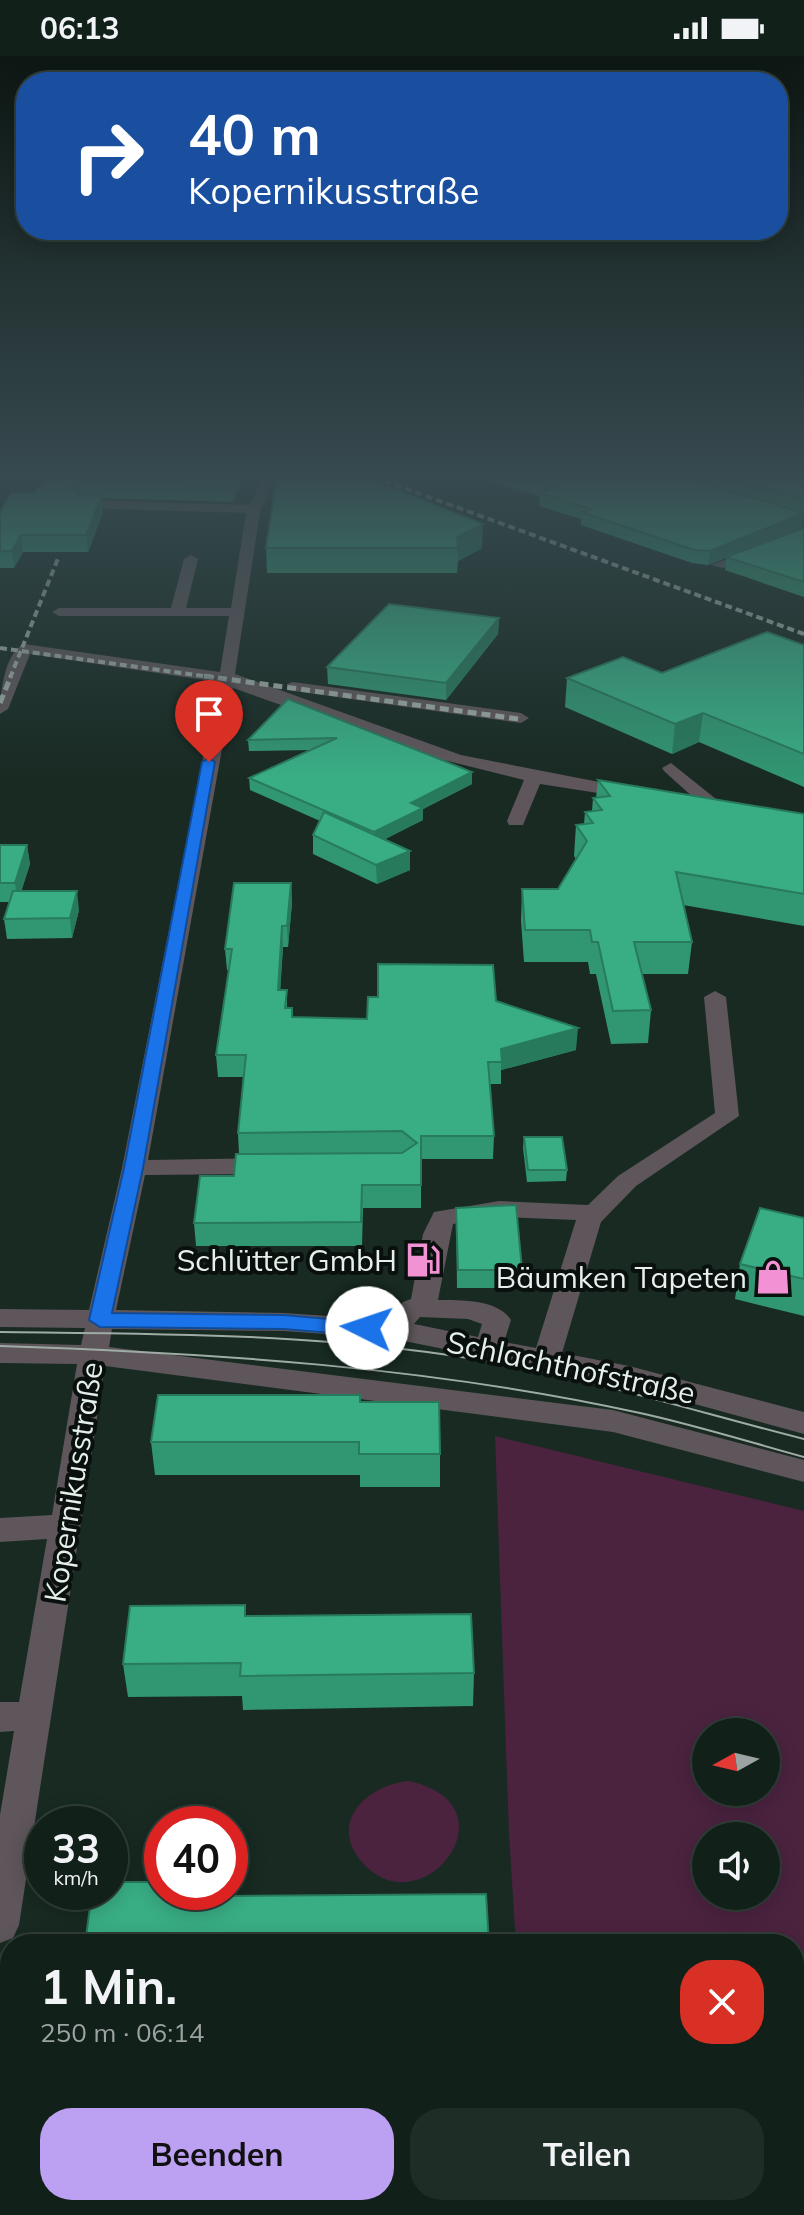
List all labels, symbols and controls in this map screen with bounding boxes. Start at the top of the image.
text: 06:13 [40,9,119,47]
text: 40 m [188,99,321,169]
icon: right [56,104,160,208]
text: Kopernikusstraße [188,168,479,213]
pin [175,680,243,762]
icon: arrive [187,692,231,736]
place label: Schlütter GmbH [177,1241,397,1279]
fuel station icon: Schlütter GmbH [404,1241,442,1279]
place label: Bäumken Tapeten [496,1258,747,1296]
shop icon: Bäumken Tapeten [754,1258,792,1296]
position arrow [325,1286,409,1370]
street label: Schlachthofstraße [443,1322,699,1412]
street label: Kopernikusstraße [35,1359,111,1605]
north arrow [692,1718,780,1806]
map controls [692,1718,780,1910]
speed limit sign: 40 [144,1806,248,1910]
button: sound [692,1822,780,1910]
text: 33 [52,1823,100,1873]
text: km/h [53,1865,99,1890]
text: 1 Min. [40,1956,177,2016]
button: close [680,1960,764,2044]
text: 250 m · 06:14 [40,2016,204,2049]
button: Beenden [40,2108,394,2200]
button: Teilen [410,2108,764,2200]

